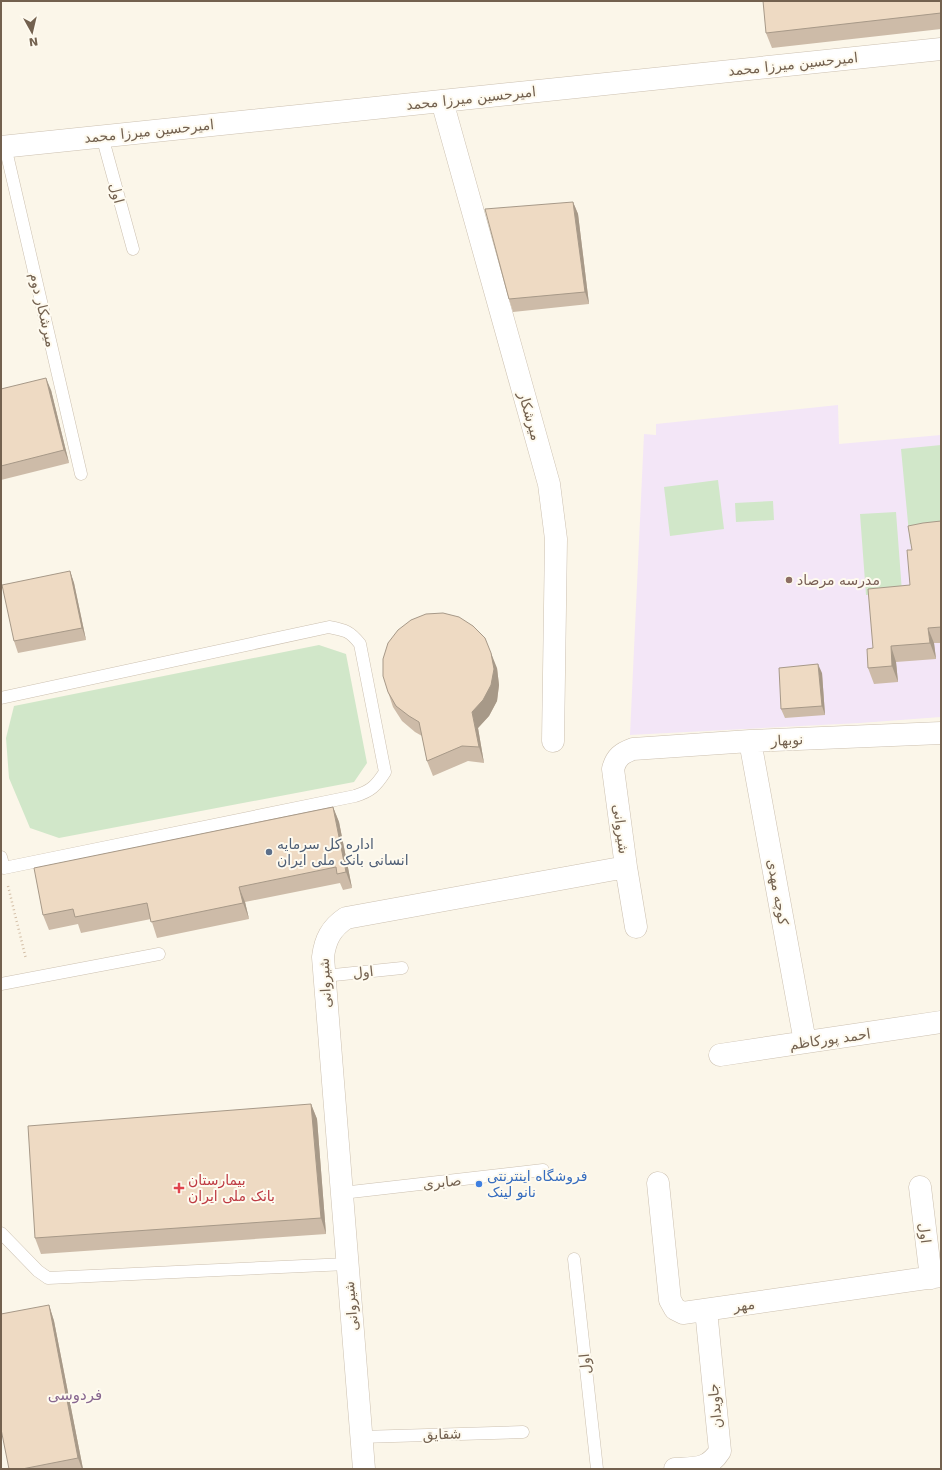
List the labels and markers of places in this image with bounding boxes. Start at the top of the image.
place label: مدرسه مرصاد [797,572,880,589]
marker: مدرسه مرصاد [784,575,794,585]
place label: اداره کل سرمایه انسانی بانک ملی ایران [277,836,409,869]
marker: اداره کل سرمایه انسانی بانک ملی ایران [264,847,274,857]
place label: فروشگاه اینترنتی نانو لینک [487,1168,587,1201]
place label: بیمارستان بانک ملی ایران [188,1172,275,1205]
marker: فروشگاه اینترنتی نانو لینک [474,1179,484,1189]
marker: بیمارستان بانک ملی ایران [173,1182,185,1194]

